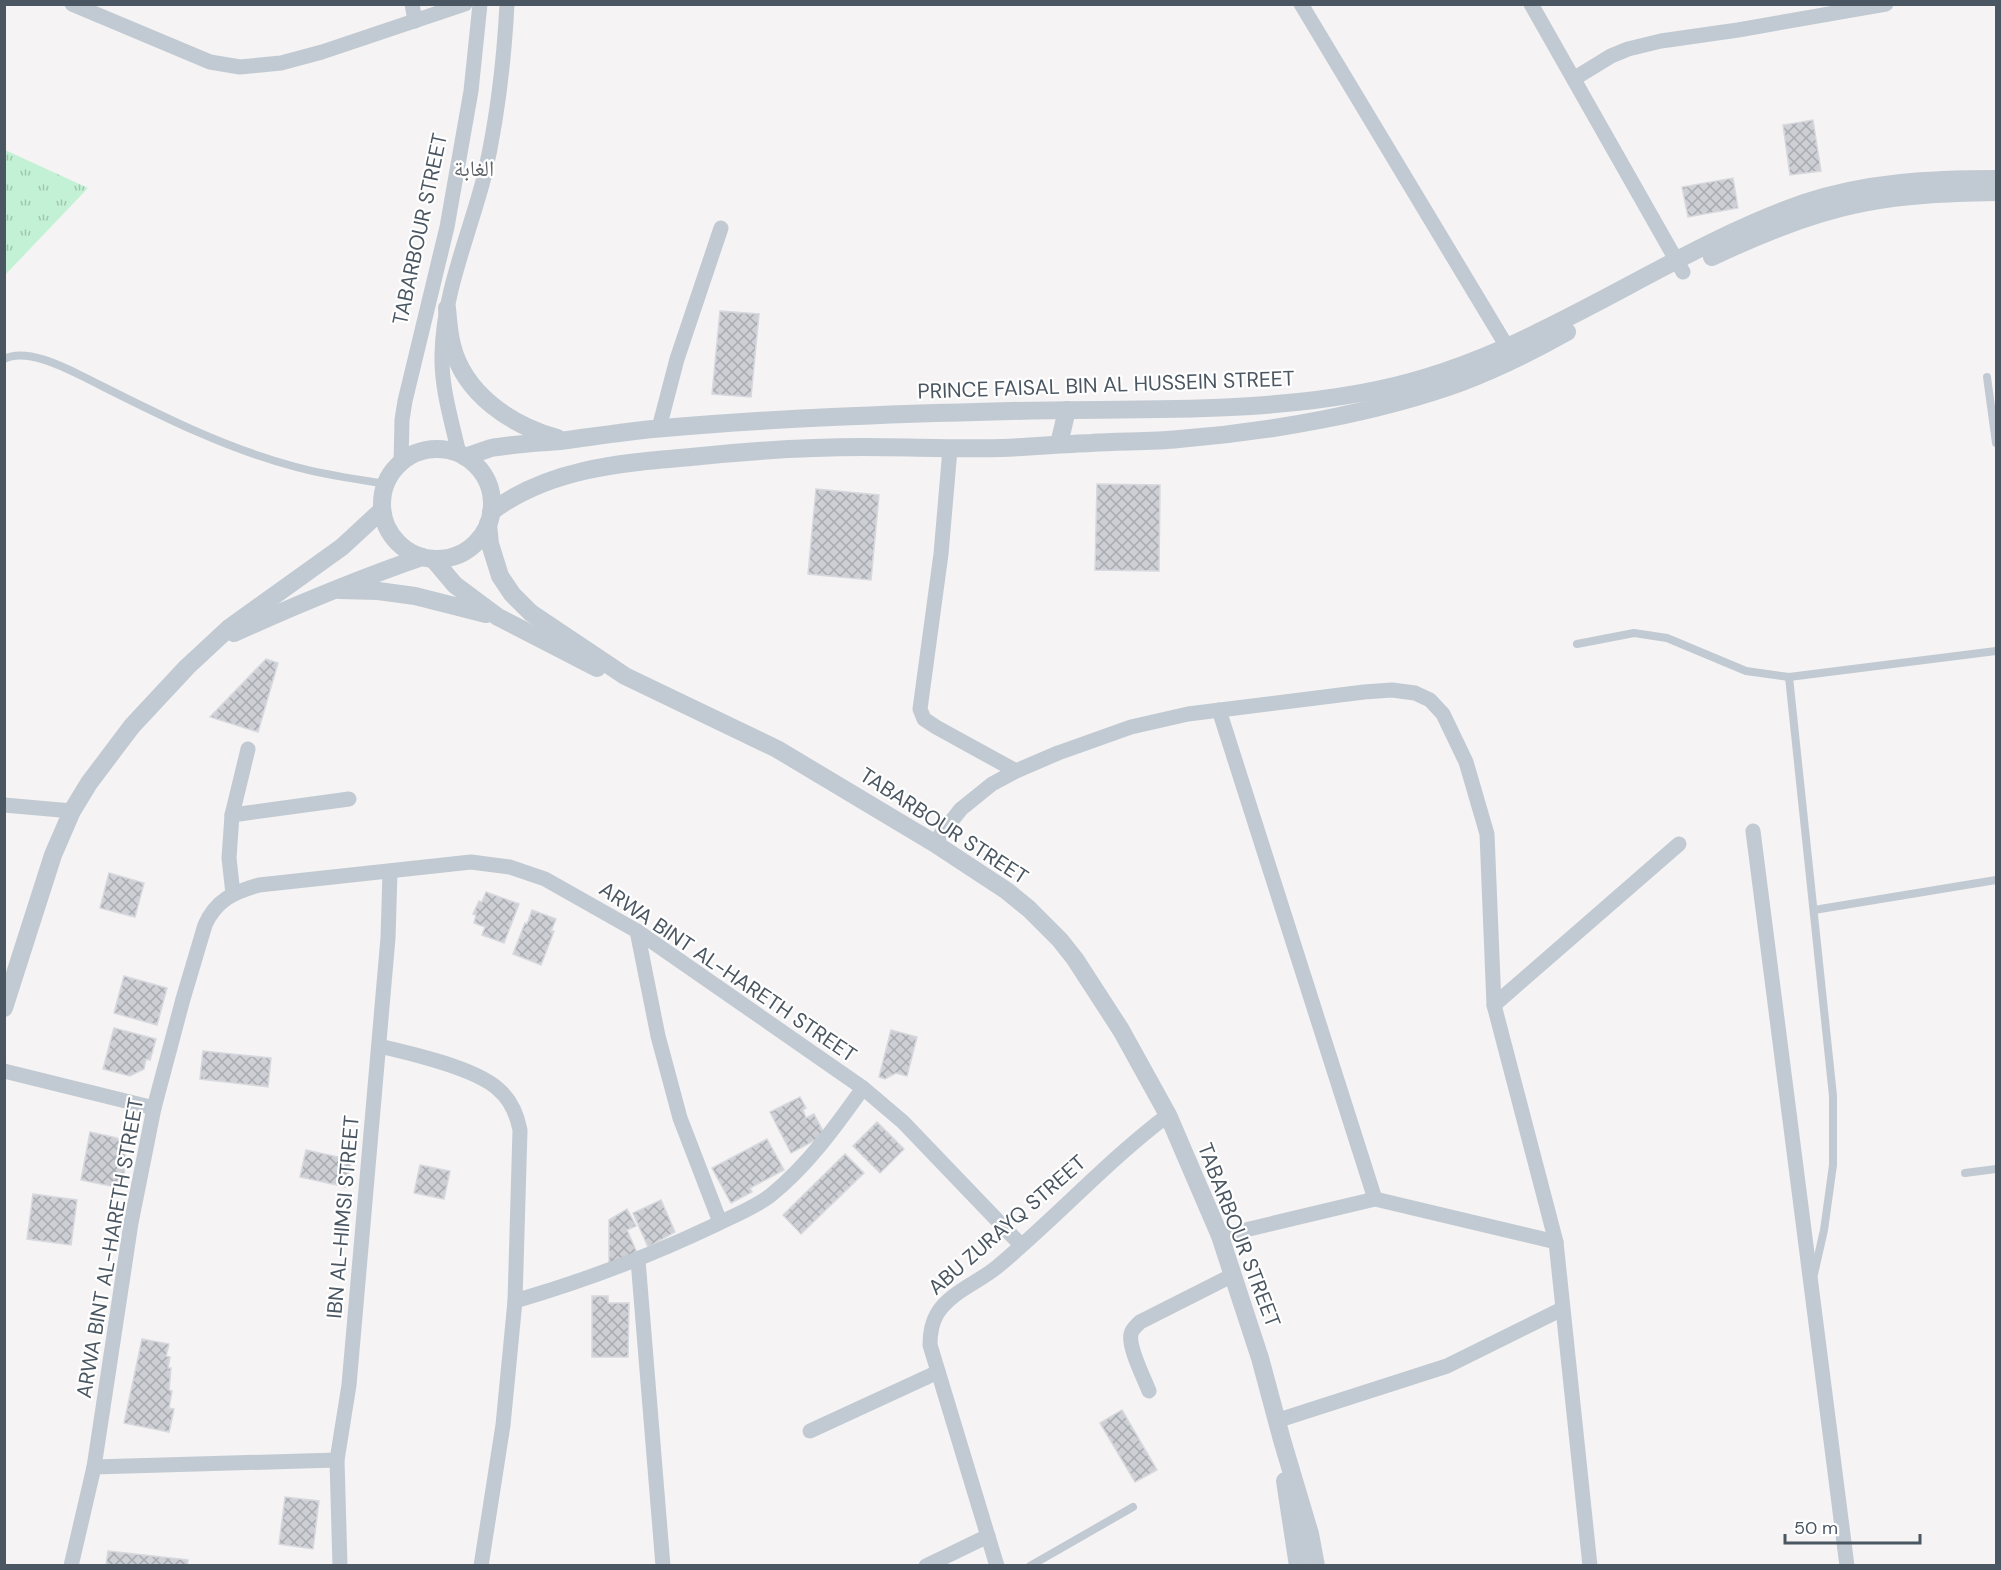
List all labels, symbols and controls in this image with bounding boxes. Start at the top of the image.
street label: TABARBOUR STREET [386,130,454,327]
district label: الغابة [454,154,494,183]
street label: PRINCE FAISAL BIN AL HUSSEIN STREET [917,364,1295,406]
street label: TABARBOUR STREET [855,761,1034,891]
street label: ARWA BINT AL-HARETH STREET [594,875,862,1069]
street label: ARWA BINT AL-HARETH STREET [70,1095,150,1400]
street label: IBN AL-HIMSI STREET [320,1114,366,1320]
street label: TABARBOUR STREET [1191,1139,1287,1331]
street label: ABU ZURAYQ STREET [922,1149,1092,1301]
scale bar [1785,1507,1920,1545]
text: 50 m [1794,1516,1838,1540]

